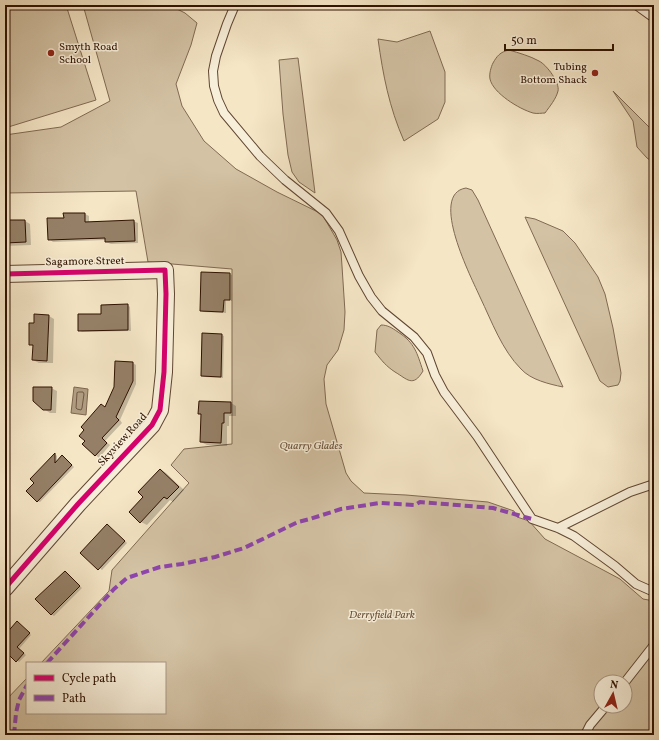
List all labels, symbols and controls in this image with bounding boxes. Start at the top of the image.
scale bar [505,26,613,52]
text: 50 m [511,33,537,49]
place label: Smyth Road School [59,40,118,68]
marker: Smyth Road School [46,48,56,58]
place label: Tubing Bottom Shack [520,60,587,88]
marker: Tubing Bottom Shack [590,68,600,78]
street label: Sagamore Street [45,254,125,270]
street label: Skyview Road [95,410,151,470]
park label: Quarry Glades [279,439,343,454]
park label: Derryfield Park [349,608,415,623]
legend [26,662,166,714]
text: Cycle path [62,671,117,687]
north arrow [593,674,633,714]
text: N [609,678,619,694]
text: Path [62,691,86,707]

